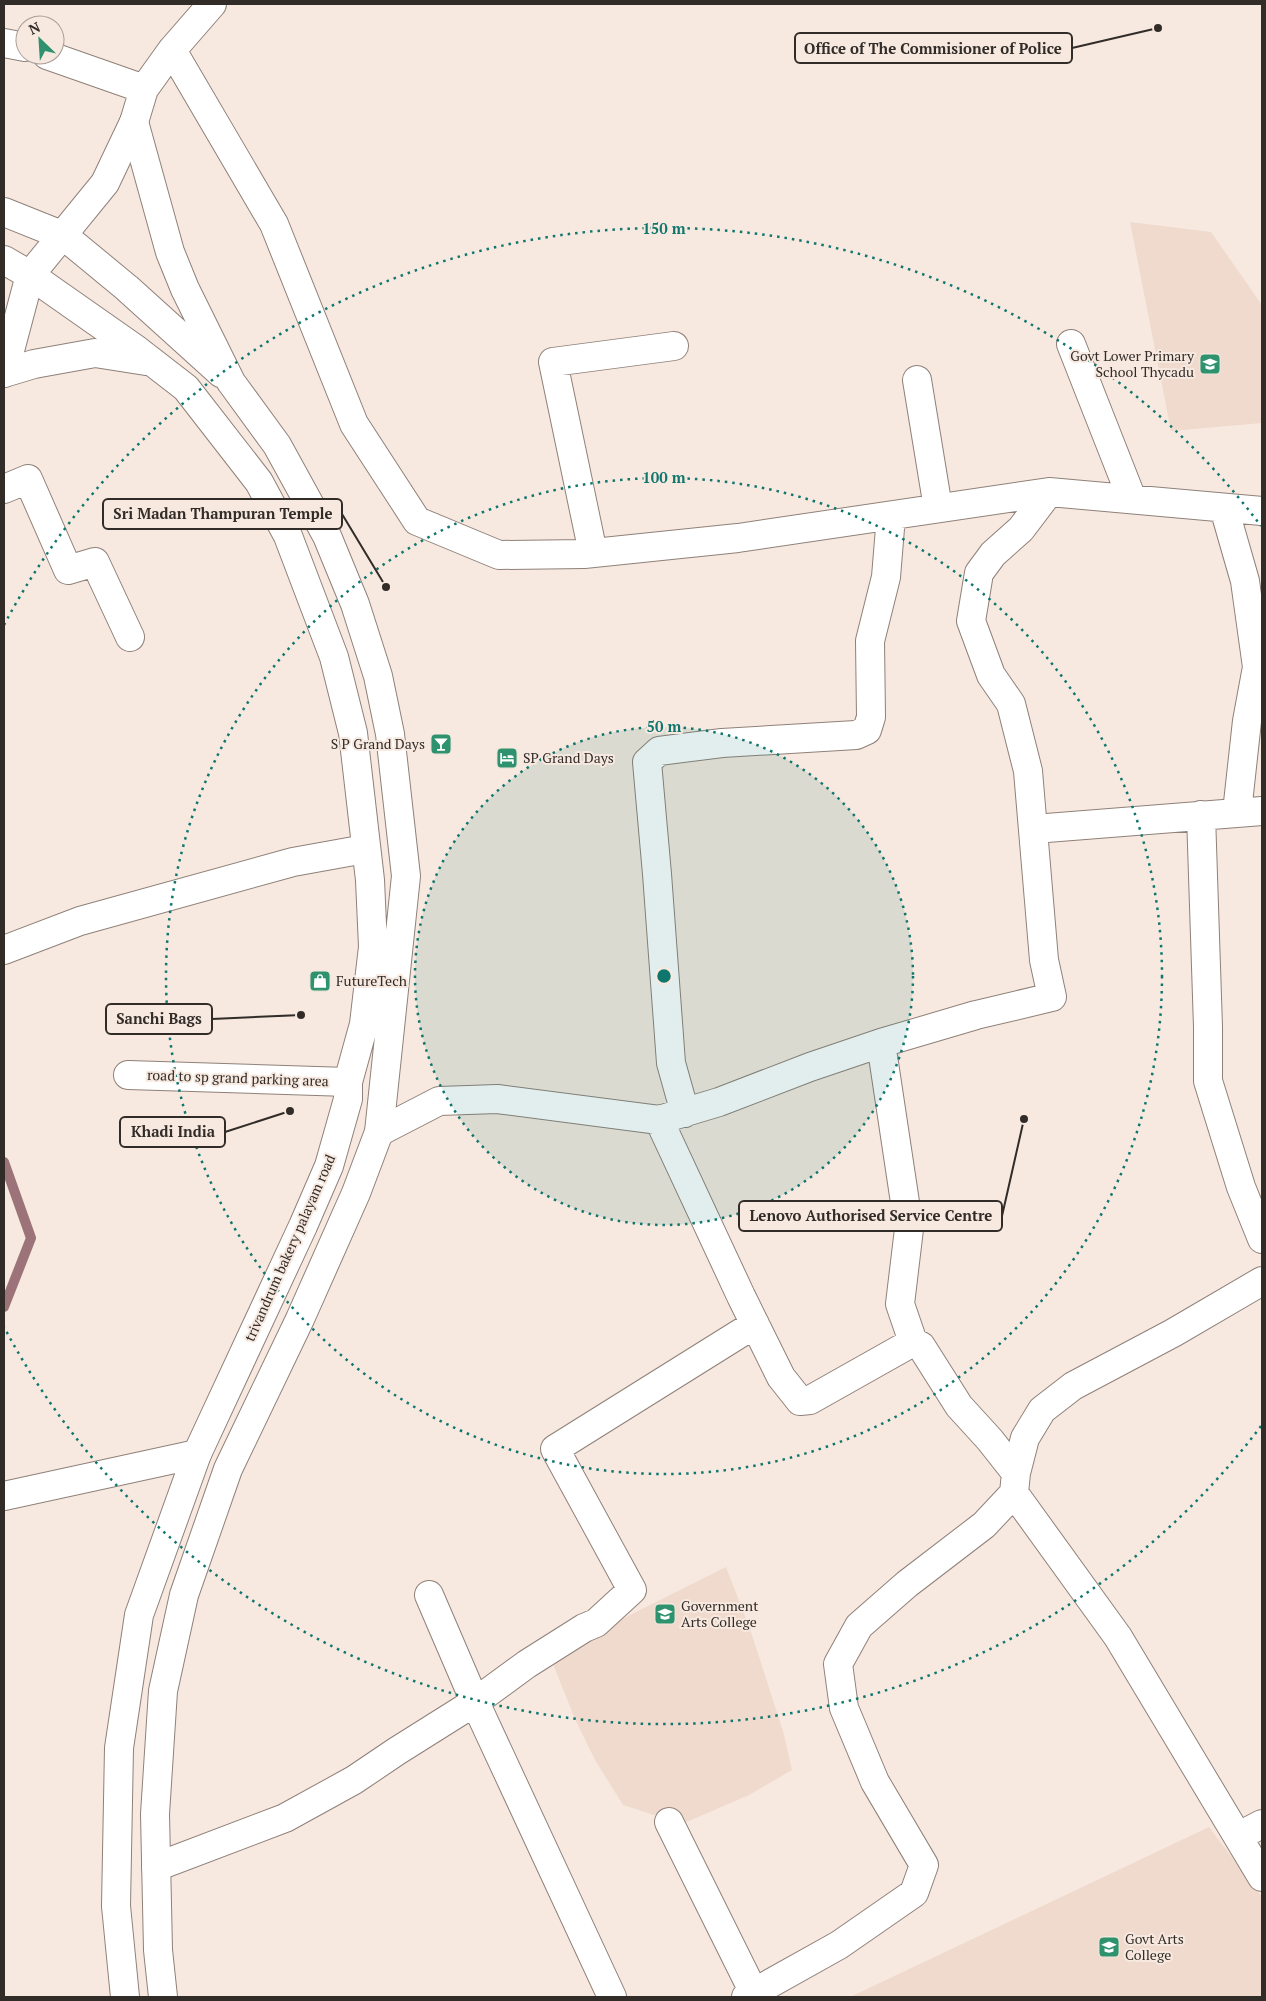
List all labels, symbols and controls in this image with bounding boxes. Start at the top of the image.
north arrow [15,15,65,65]
text: N [25,17,43,39]
callout: Office of The Commisioner of Police [795,33,1072,63]
text: Office of The Commisioner of Police [804,38,1062,58]
text: 150 m [642,218,686,238]
place label: Govt Lower Primary School Thycadu [1070,346,1195,381]
school or university icon: Govt Lower Primary School Thycadu [1198,352,1222,376]
text: 100 m [642,467,686,487]
callout: Sri Madan Thampuran Temple [103,499,342,529]
text: Sri Madan Thampuran Temple [113,503,333,523]
text: 50 m [647,716,682,736]
bar icon: S P Grand Days [429,732,453,756]
place label: S P Grand Days [331,734,425,753]
hotel icon: SP Grand Days [495,746,519,770]
place label: SP Grand Days [523,748,614,767]
centre of rings [655,967,673,985]
shop icon: FutureTech [308,969,332,993]
place label: FutureTech [336,971,407,990]
callout: Sanchi Bags [106,1004,212,1034]
text: Sanchi Bags [116,1008,202,1028]
street label: road to sp grand parking area [147,1065,329,1090]
callout: Khadi India [120,1117,225,1147]
text: Khadi India [131,1121,216,1141]
street label: trivandrum bakery palayam road [240,1151,340,1344]
callout: Lenovo Authorised Service Centre [739,1201,1002,1231]
text: Lenovo Authorised Service Centre [750,1205,992,1225]
place label: Government Arts College [681,1596,759,1631]
school or university icon: Government Arts College [653,1602,677,1626]
place label: Govt Arts College [1125,1929,1184,1964]
school or university icon: Govt Arts College [1097,1935,1121,1959]

